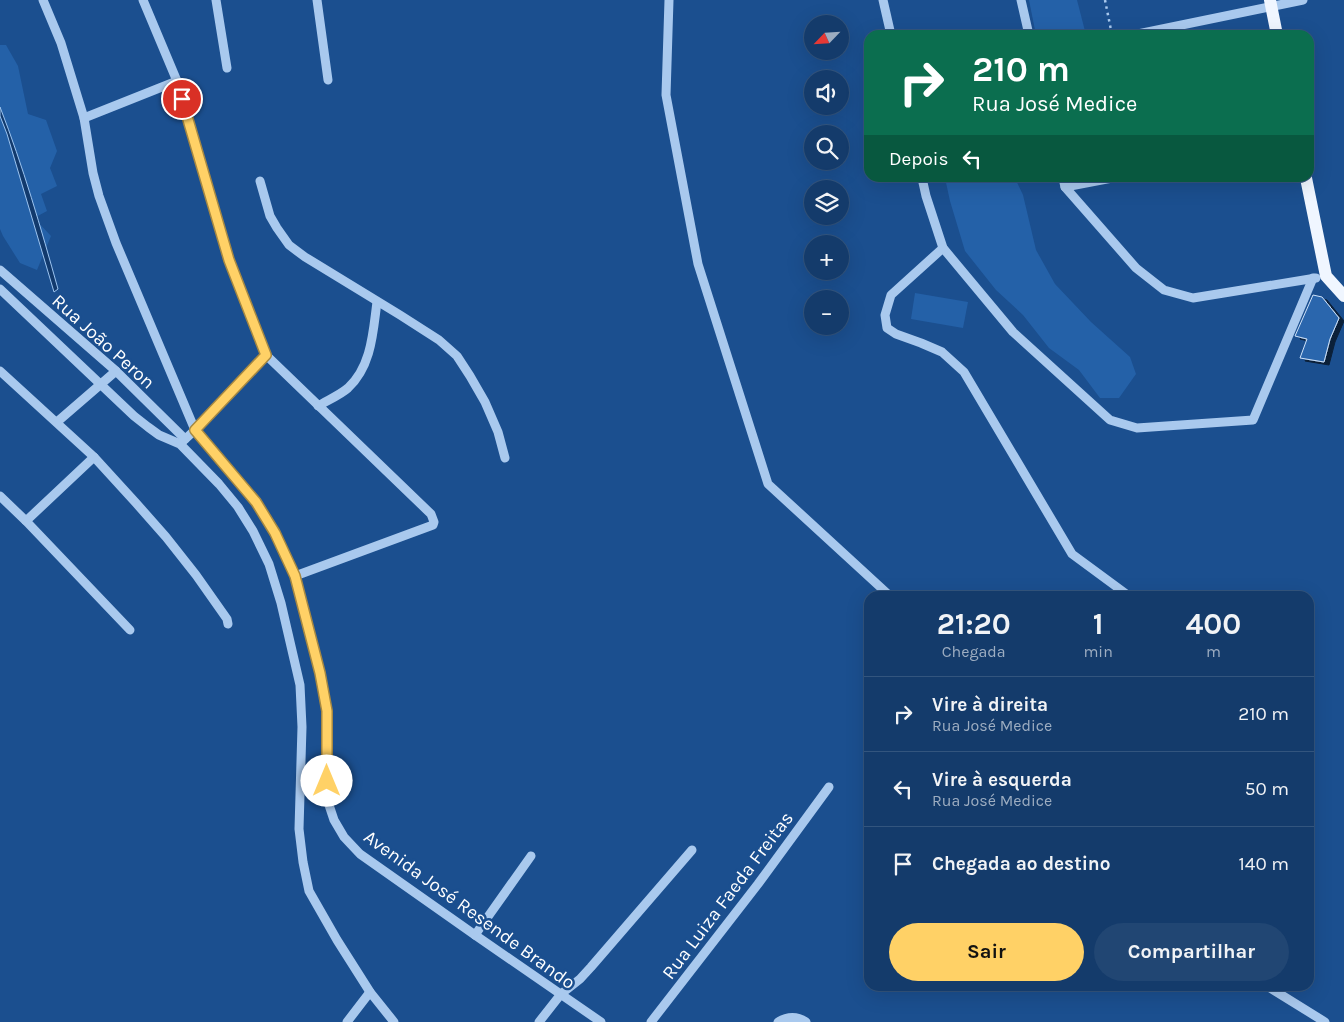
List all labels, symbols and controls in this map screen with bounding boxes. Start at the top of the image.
north arrow [804,15,849,60]
map controls [804,15,849,335]
text: 210 m [972,49,1070,90]
icon: right [889,50,954,115]
button: sound [804,70,849,115]
pin [161,78,203,120]
icon: arrive [168,85,196,113]
text: Rua José Medice [972,91,1137,117]
button: search [804,125,849,170]
icon: left [958,145,986,173]
text: Depois [889,148,948,170]
button: layers [804,180,849,225]
button: + [804,235,849,280]
street label: Rua João Peron [47,290,159,394]
button: − [804,290,849,335]
text: 21:20 [937,606,1011,642]
text: 1 [1093,606,1103,642]
text: 400 [1185,606,1241,642]
text: Chegada [942,642,1006,661]
text: min [1083,642,1113,661]
text: m [1206,642,1221,661]
text: Vire à direita [932,694,1048,716]
icon: right [889,700,917,728]
text: 210 m [1238,703,1289,725]
text: Rua José Medice [932,716,1052,735]
position arrow [300,754,352,806]
text: Vire à esquerda [932,769,1072,791]
icon: left [889,775,917,803]
text: 50 m [1245,778,1289,800]
text: Rua José Medice [932,791,1052,810]
street label: Rua Luiza Faeda Freitas [658,808,798,984]
street label: Avenida José Resende Brando [359,826,579,994]
icon: arrive [889,850,917,878]
text: Chegada ao destino [932,853,1110,875]
text: 140 m [1239,853,1289,875]
button: Sair [889,923,1084,981]
button: Compartilhar [1094,923,1289,981]

